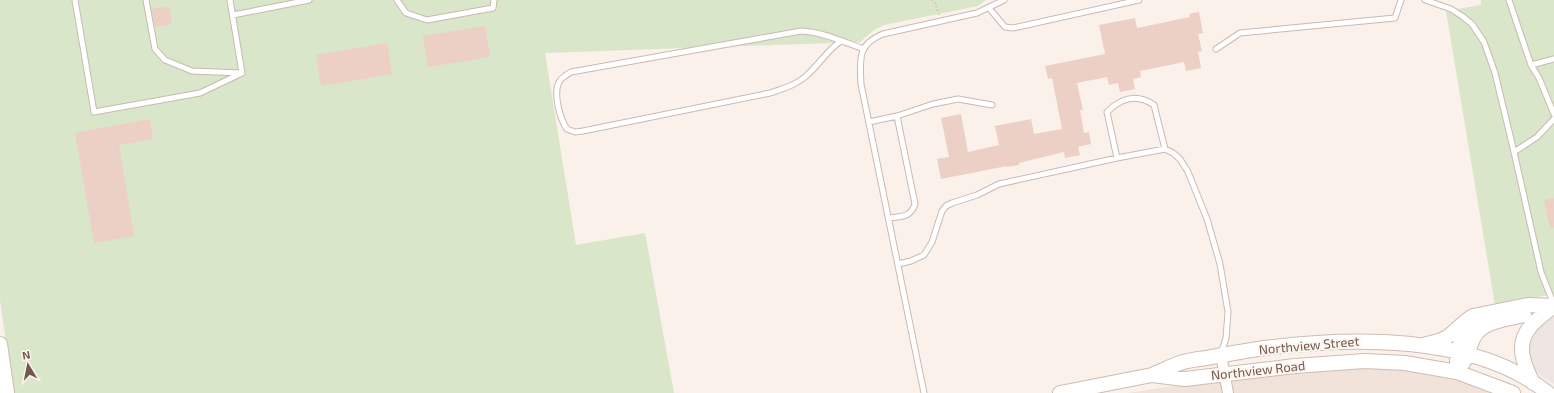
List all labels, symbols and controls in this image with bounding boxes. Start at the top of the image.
street label: Northview Street [1258,333,1360,357]
north arrow [8,345,48,385]
text: N [21,348,31,362]
street label: Northview Road [1210,357,1306,383]

